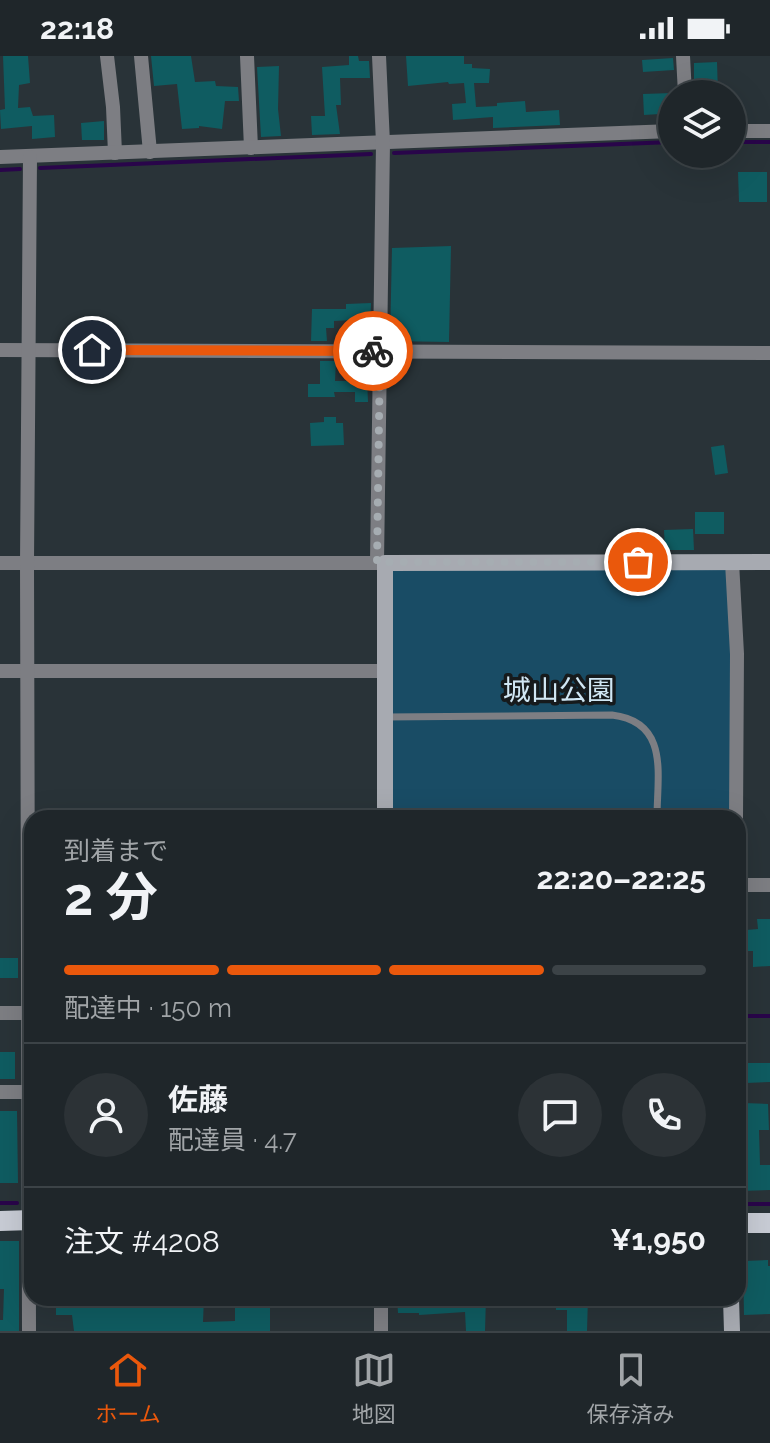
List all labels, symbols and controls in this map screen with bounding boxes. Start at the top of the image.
text: 22:18 [40,11,114,46]
map controls [658,80,746,168]
button: layers [658,80,746,168]
courier [333,311,413,391]
pin [58,316,126,384]
icon: home [70,328,114,372]
icon: bike [351,329,395,373]
pin [604,528,672,596]
icon: bag [616,540,660,584]
park label: 城山公園 [503,674,615,707]
text: 到着まで [64,836,168,866]
text: 22:20–22:25 [537,861,706,896]
text: 2 分 [64,866,158,927]
text: 配達中 · 150 m [64,993,232,1023]
button: person [64,1073,148,1157]
button: chat [518,1073,602,1157]
button: phone [622,1073,706,1157]
text: 佐藤 [168,1082,228,1117]
text: 配達員 · 4.7 [168,1125,297,1155]
text: ¥1,950 [610,1222,706,1257]
text: 注文 #4208 [64,1224,220,1259]
tab: ホーム [95,1348,161,1428]
tab: 地図 [352,1348,396,1428]
tab: 保存済み [587,1348,675,1428]

